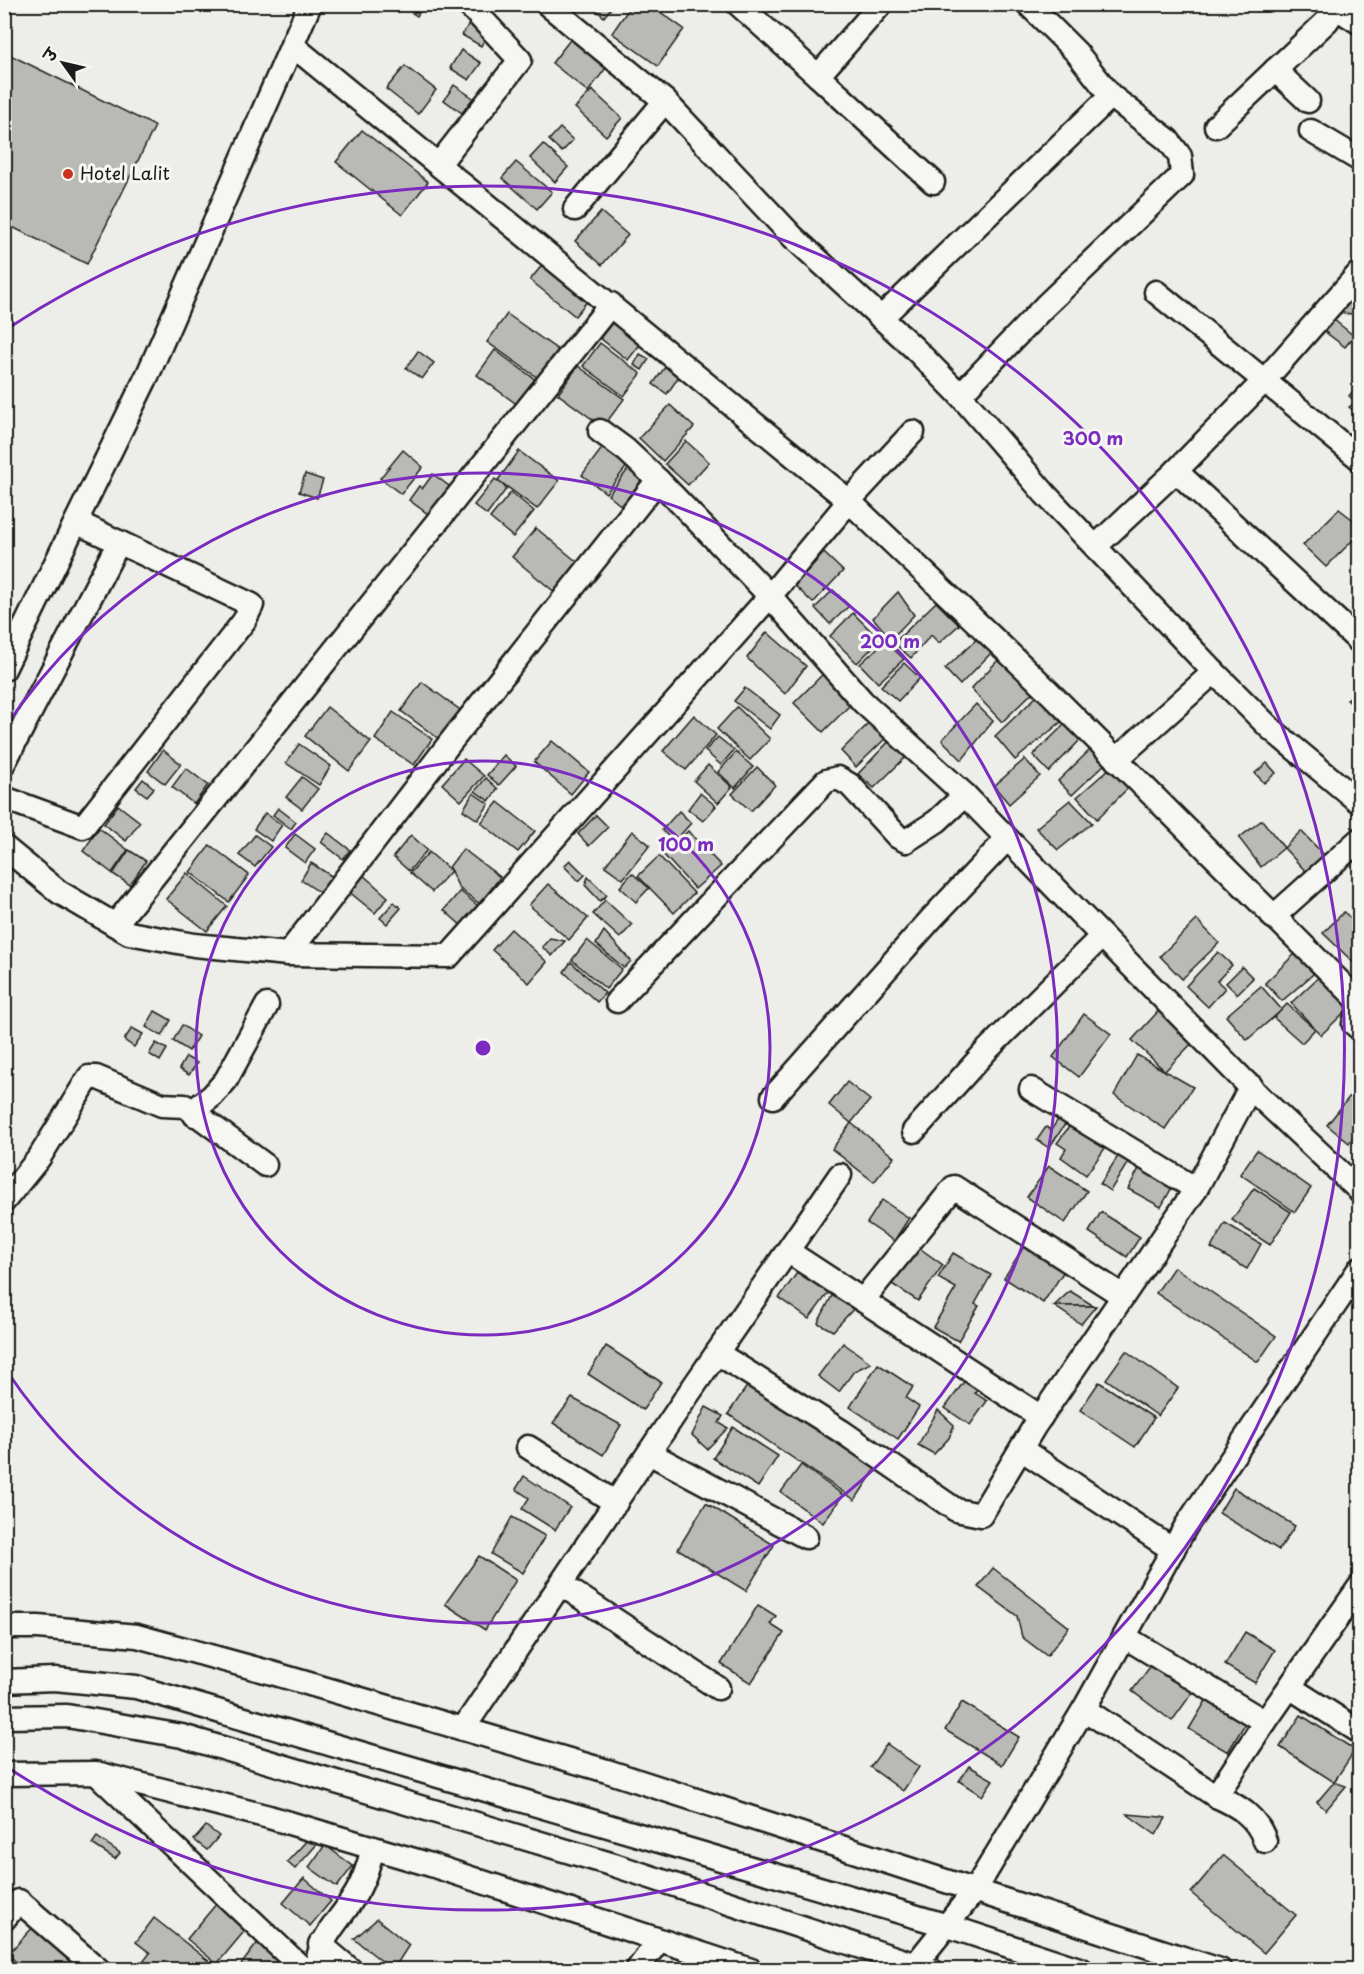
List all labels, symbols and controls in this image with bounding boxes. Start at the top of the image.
north arrow [33,33,93,93]
text: उ [36,42,63,67]
place label: Hotel Lalit [80,159,170,186]
marker: Hotel Lalit [61,167,75,181]
text: 300 m [1063,424,1123,451]
text: 200 m [860,627,920,654]
text: 100 m [658,830,714,857]
centre of rings [473,1038,493,1058]

